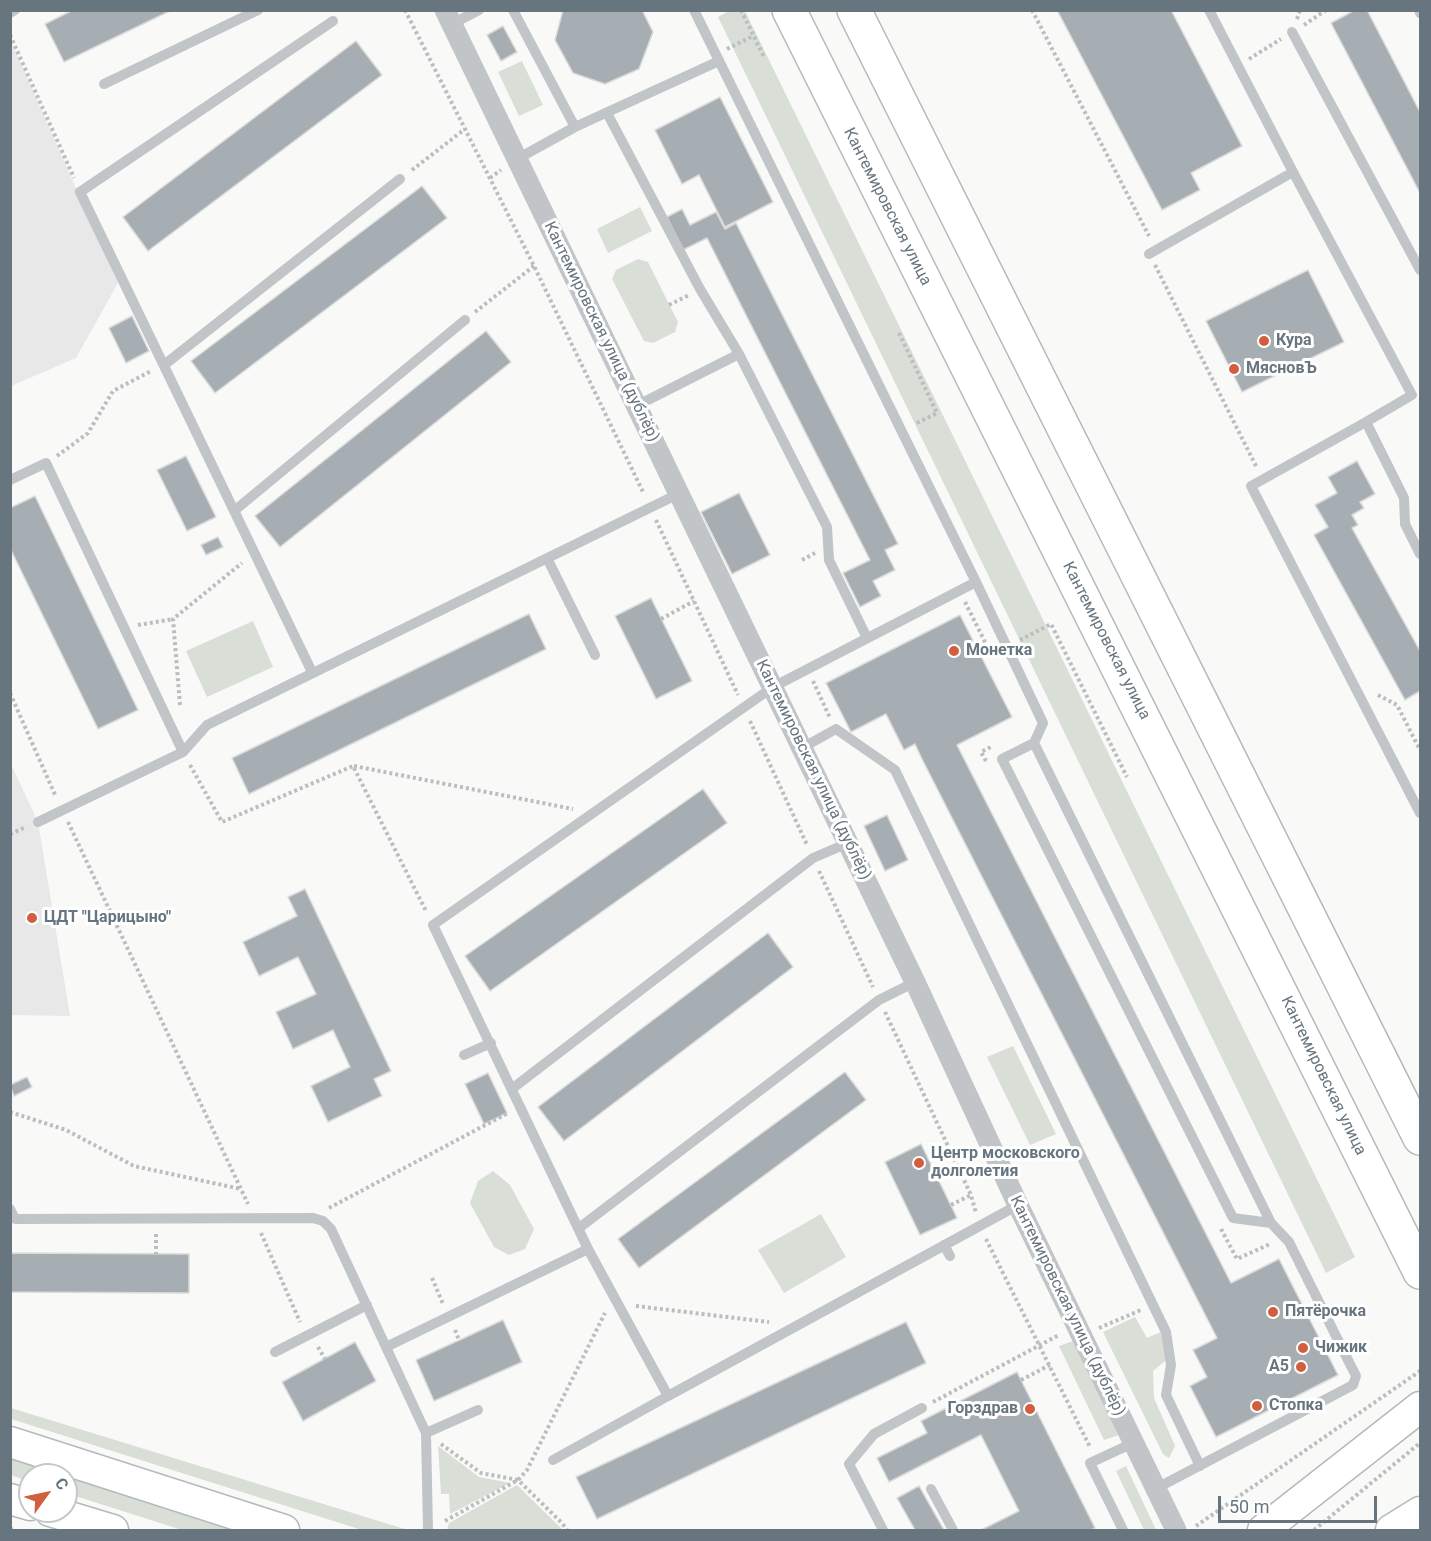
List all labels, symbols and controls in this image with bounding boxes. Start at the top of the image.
street label: Кантемировская улица [839,125,935,289]
street label: Кантемировская улица (дублёр) [539,219,663,445]
place label: Кура [1276,331,1312,351]
marker: Кура [1257,334,1271,348]
place label: МясновЪ [1246,359,1317,379]
marker: МясновЪ [1227,362,1241,376]
street label: Кантемировская улица [1058,559,1154,723]
place label: Монетка [966,641,1032,661]
marker: Монетка [947,644,961,658]
street label: Кантемировская улица (дублёр) [751,657,875,883]
place label: ЦДТ "Царицыно" [44,908,171,928]
marker: ЦДТ "Царицыно" [25,911,39,925]
street label: Кантемировская улица [1276,993,1370,1159]
place label: Центр московского долголетия [931,1144,1080,1182]
marker: Центр московского долголетия [912,1156,926,1170]
street label: Кантемировская улица (дублёр) [1005,1193,1129,1419]
place label: Пятёрочка [1285,1302,1366,1322]
marker: Пятёрочка [1266,1305,1280,1319]
place label: Чижик [1315,1338,1367,1358]
marker: Чижик [1296,1341,1310,1355]
place label: А5 [1269,1357,1289,1377]
marker: А5 [1294,1360,1308,1374]
place label: Стопка [1269,1396,1323,1416]
place label: Горздрав [948,1399,1018,1419]
marker: Стопка [1250,1399,1264,1413]
marker: Горздрав [1023,1402,1037,1416]
north arrow [18,1463,78,1523]
text: С [51,1474,73,1494]
scale bar [1221,1484,1380,1522]
text: 50 m [1229,1496,1269,1517]

